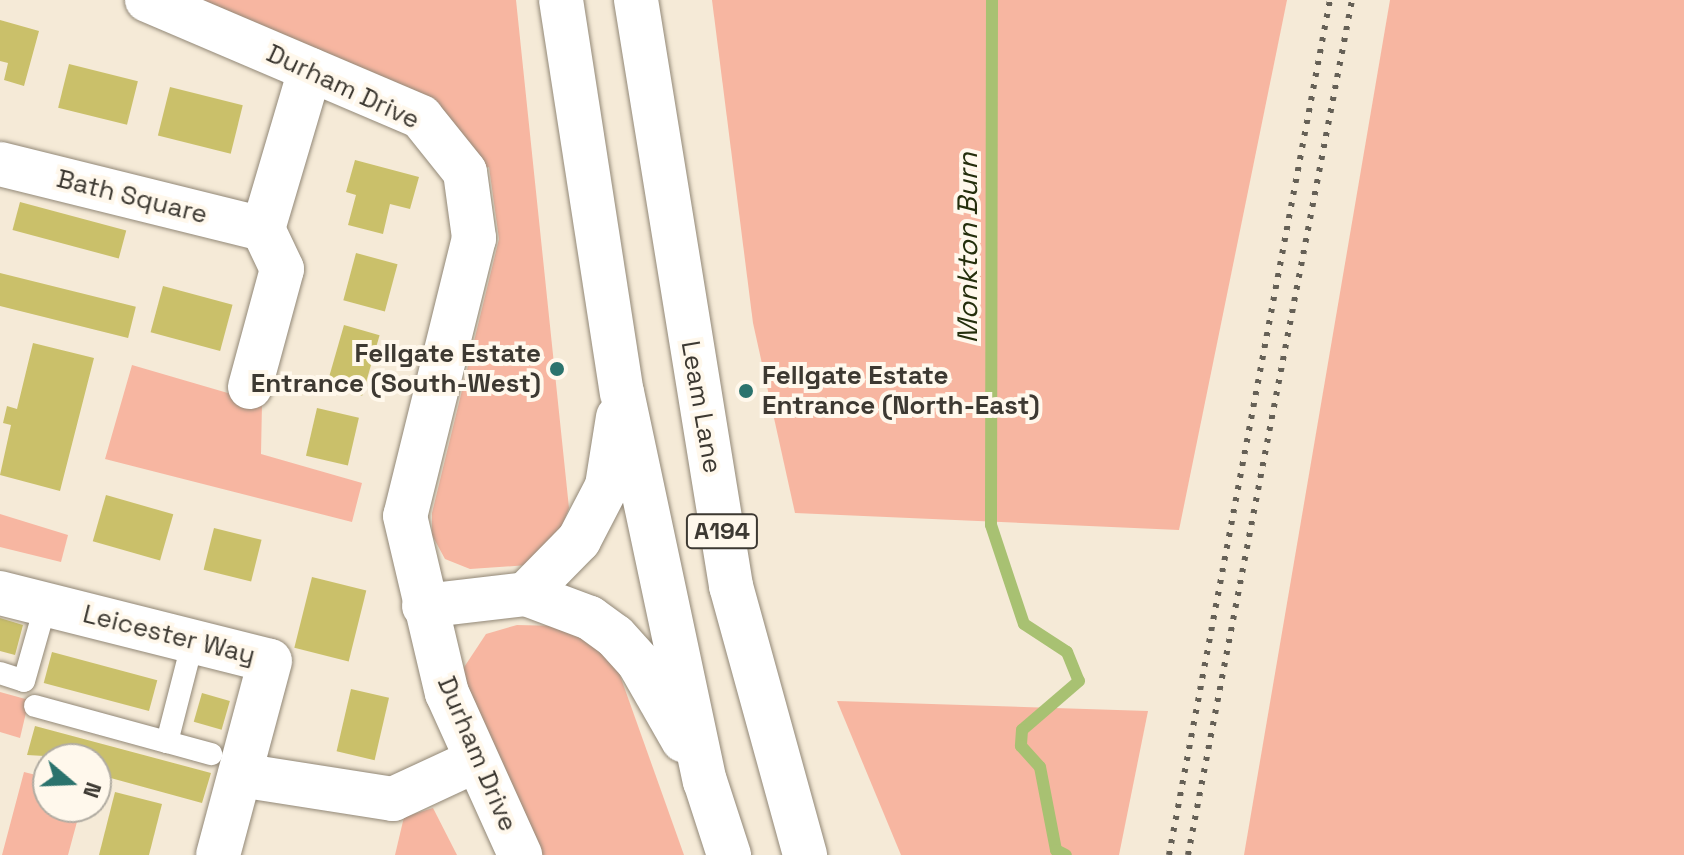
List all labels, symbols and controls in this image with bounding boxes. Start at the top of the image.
street label: Durham Drive [262,38,424,136]
water label: Monkton Burn [950,152,984,344]
street label: Bath Square [53,163,211,231]
place label: Fellgate Estate Entrance (South-West) [251,338,541,400]
street label: Leam Lane [674,338,728,476]
marker: Fellgate Estate Entrance (South-West) [548,360,566,378]
place label: Fellgate Estate Entrance (North-East) [762,360,1040,422]
marker: Fellgate Estate Entrance (North-East) [737,382,755,400]
road number: A194 [684,511,760,551]
street label: Leicester Way [80,599,258,671]
street label: Durham Drive [430,672,524,836]
north arrow [32,743,112,823]
text: N [77,779,108,802]

